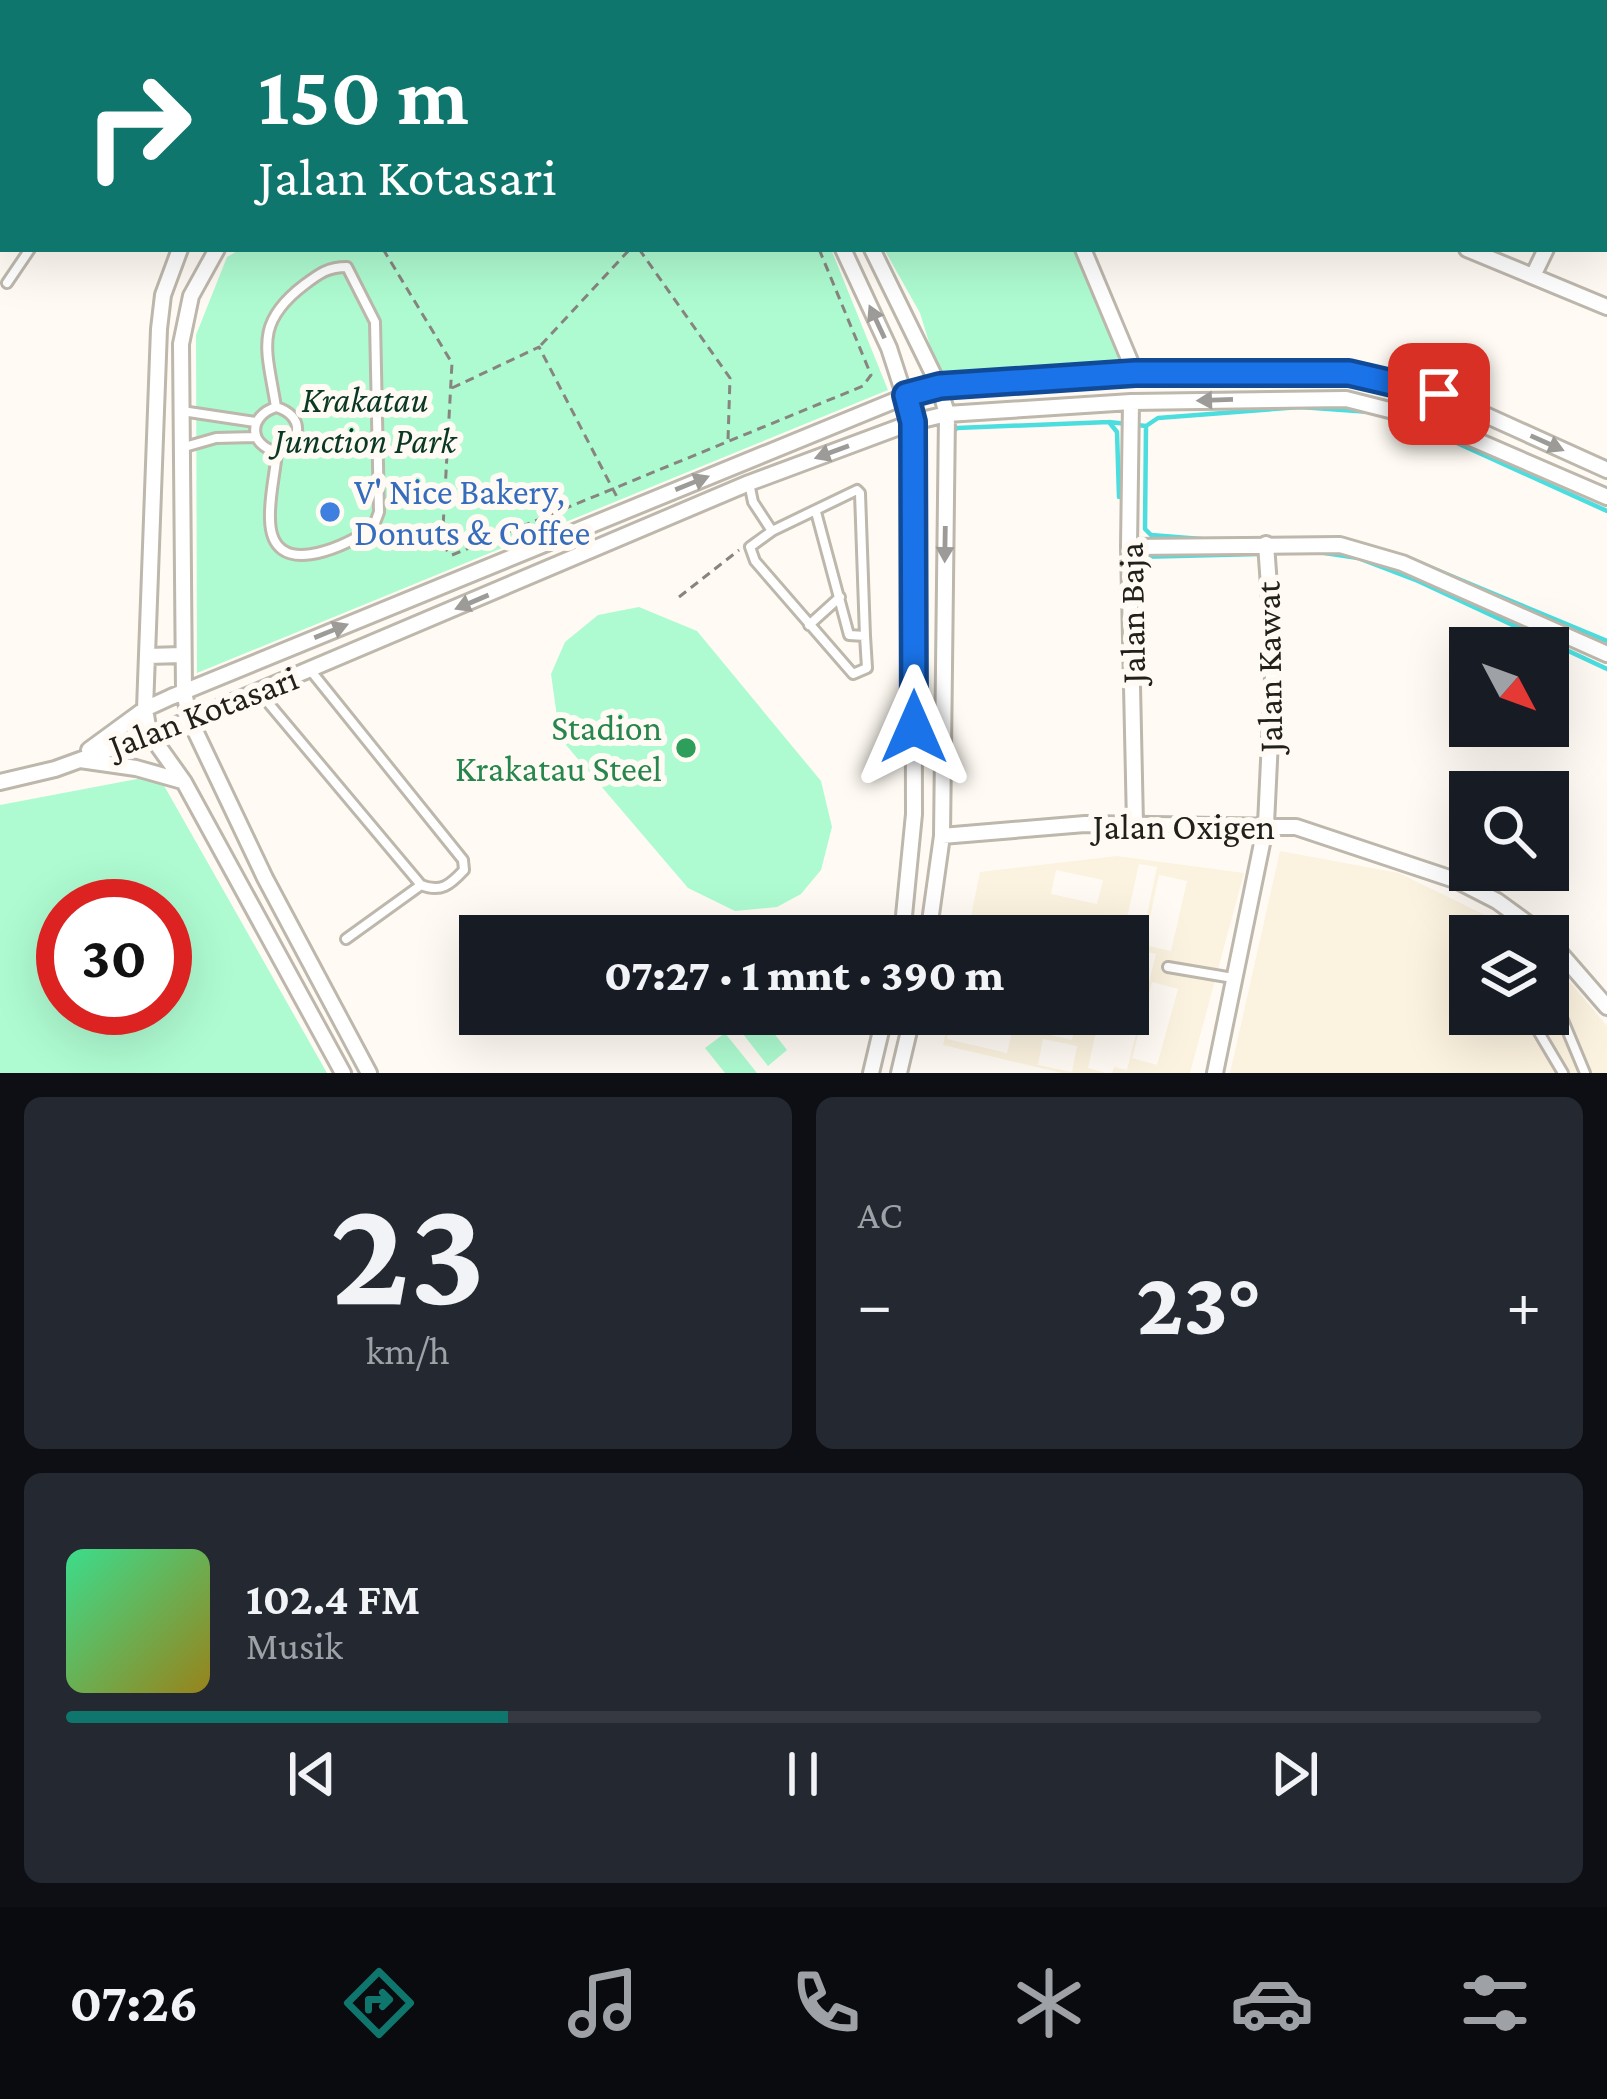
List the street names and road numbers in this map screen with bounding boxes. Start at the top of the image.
street label: Jalan Baja [1111,542,1153,687]
street label: Jalan Kawat [1247,580,1291,756]
street label: Jalan Kotasari [100,658,303,767]
street label: Jalan Oxigen [1090,807,1275,847]

